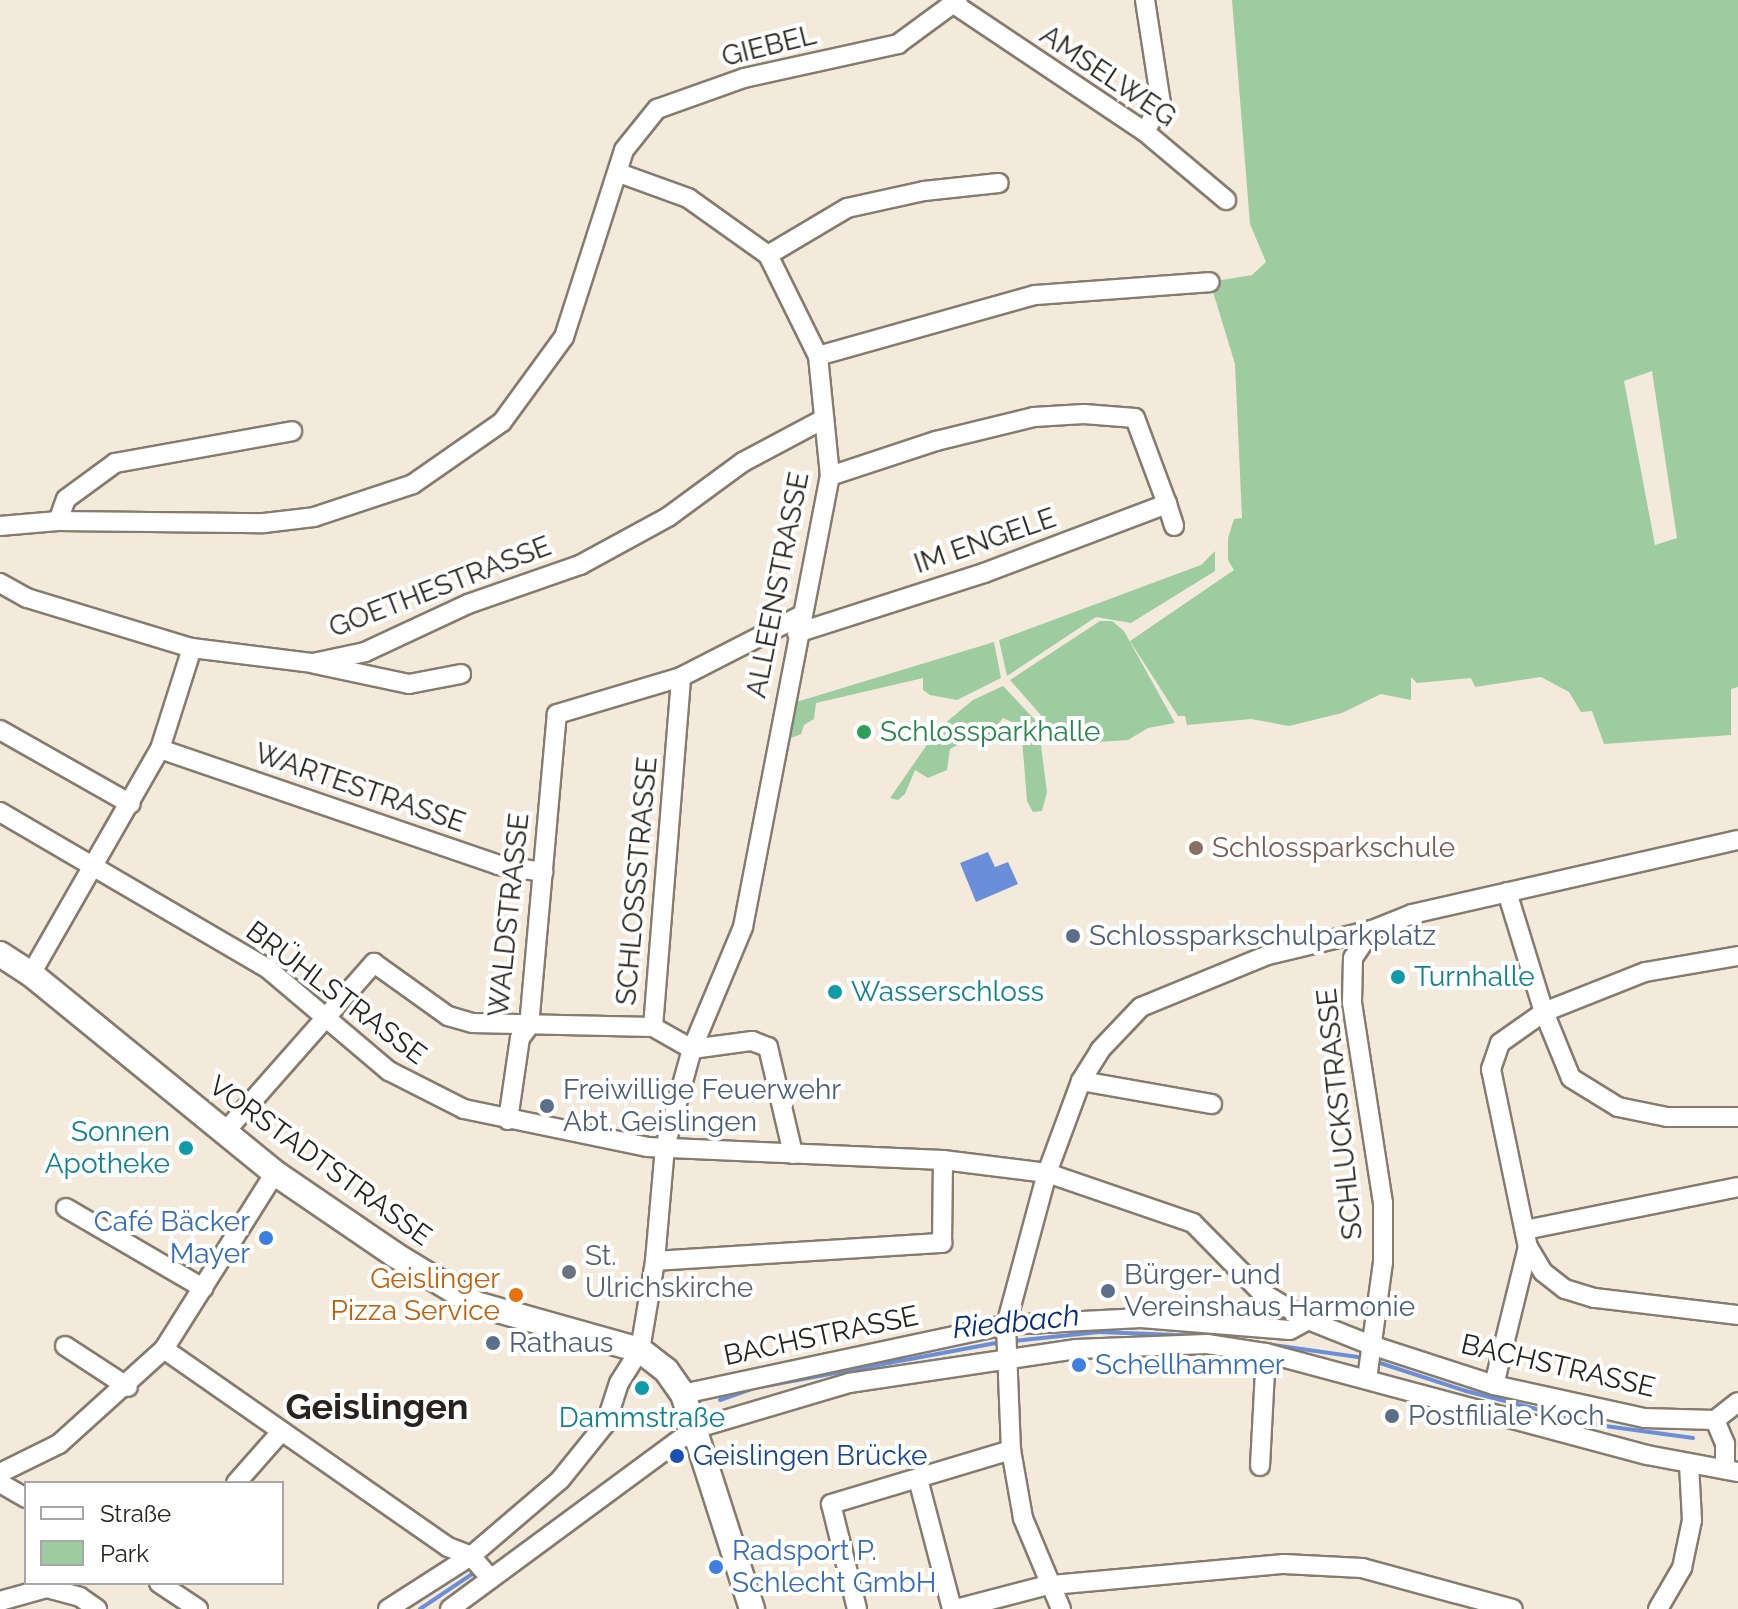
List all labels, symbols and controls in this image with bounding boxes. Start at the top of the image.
street label: GIEBEL [718,18,820,74]
street label: AMSELWEG [1034,18,1182,134]
street label: ALLEENSTRASSE [740,469,816,701]
street label: IM ENGELE [910,501,1060,581]
street label: GOETHESTRASSE [324,529,556,645]
place label: Schlossparkhalle [880,715,1100,749]
marker: Schlossparkhalle [855,723,873,741]
street label: WARTESTRASSE [250,736,470,840]
street label: SCHLOSSSTRASSE [609,755,665,1007]
street label: WALDSTRASSE [482,811,536,1019]
place label: Schlossparkschule [1212,831,1455,865]
marker: Schlossparkschule [1187,839,1205,857]
street label: BRÜHLSTRASSE [239,914,433,1072]
place label: Schlossparkschulparkplatz [1089,919,1436,953]
marker: Schlossparkschulparkplatz [1064,927,1082,945]
place label: Turnhalle [1414,960,1535,994]
marker: Turnhalle [1389,968,1407,986]
place label: Wasserschloss [851,975,1044,1009]
marker: Wasserschloss [826,983,844,1001]
street label: SCHLUCKSTRASSE [1310,987,1370,1241]
street label: VORSTADTSTRASSE [202,1069,438,1253]
place label: Freiwillige Feuerwehr Abt. Geislingen [563,1073,841,1139]
marker: Freiwillige Feuerwehr Abt. Geislingen [538,1097,556,1115]
place label: Sonnen Apotheke [45,1115,170,1181]
marker: Sonnen Apotheke [177,1139,195,1157]
place label: Café Bäcker Mayer [94,1205,250,1271]
marker: Café Bäcker Mayer [257,1229,275,1247]
place label: St. Ulrichskirche [585,1239,753,1305]
place label: Bürger- und Vereinshaus Harmonie [1124,1258,1415,1324]
place label: Geislinger Pizza Service [331,1262,500,1328]
marker: St. Ulrichskirche [560,1263,578,1281]
marker: Bürger- und Vereinshaus Harmonie [1099,1282,1117,1300]
marker: Geislinger Pizza Service [507,1286,525,1304]
water label: Riedbach [951,1297,1081,1347]
street label: BACHSTRASSE [721,1299,921,1373]
place label: Rathaus [509,1326,613,1360]
street label: BACHSTRASSE [1458,1327,1658,1405]
marker: Rathaus [484,1334,502,1352]
place label: Schellhammer [1095,1348,1285,1382]
marker: Schellhammer [1070,1356,1088,1374]
marker: Dammstraße [633,1379,651,1397]
district label: Geislingen [285,1385,469,1429]
place label: Postfiliale Koch [1408,1399,1604,1433]
place label: Dammstraße [559,1401,725,1435]
marker: Postfiliale Koch [1383,1407,1401,1425]
place label: Geislingen Brücke [693,1439,927,1473]
marker: Geislingen Brücke [668,1447,686,1465]
legend [24,1481,284,1585]
text: Straße [100,1499,171,1528]
place label: Radsport P. Schlecht GmbH [732,1534,936,1600]
text: Park [100,1539,149,1568]
marker: Radsport P. Schlecht GmbH [707,1558,725,1576]

